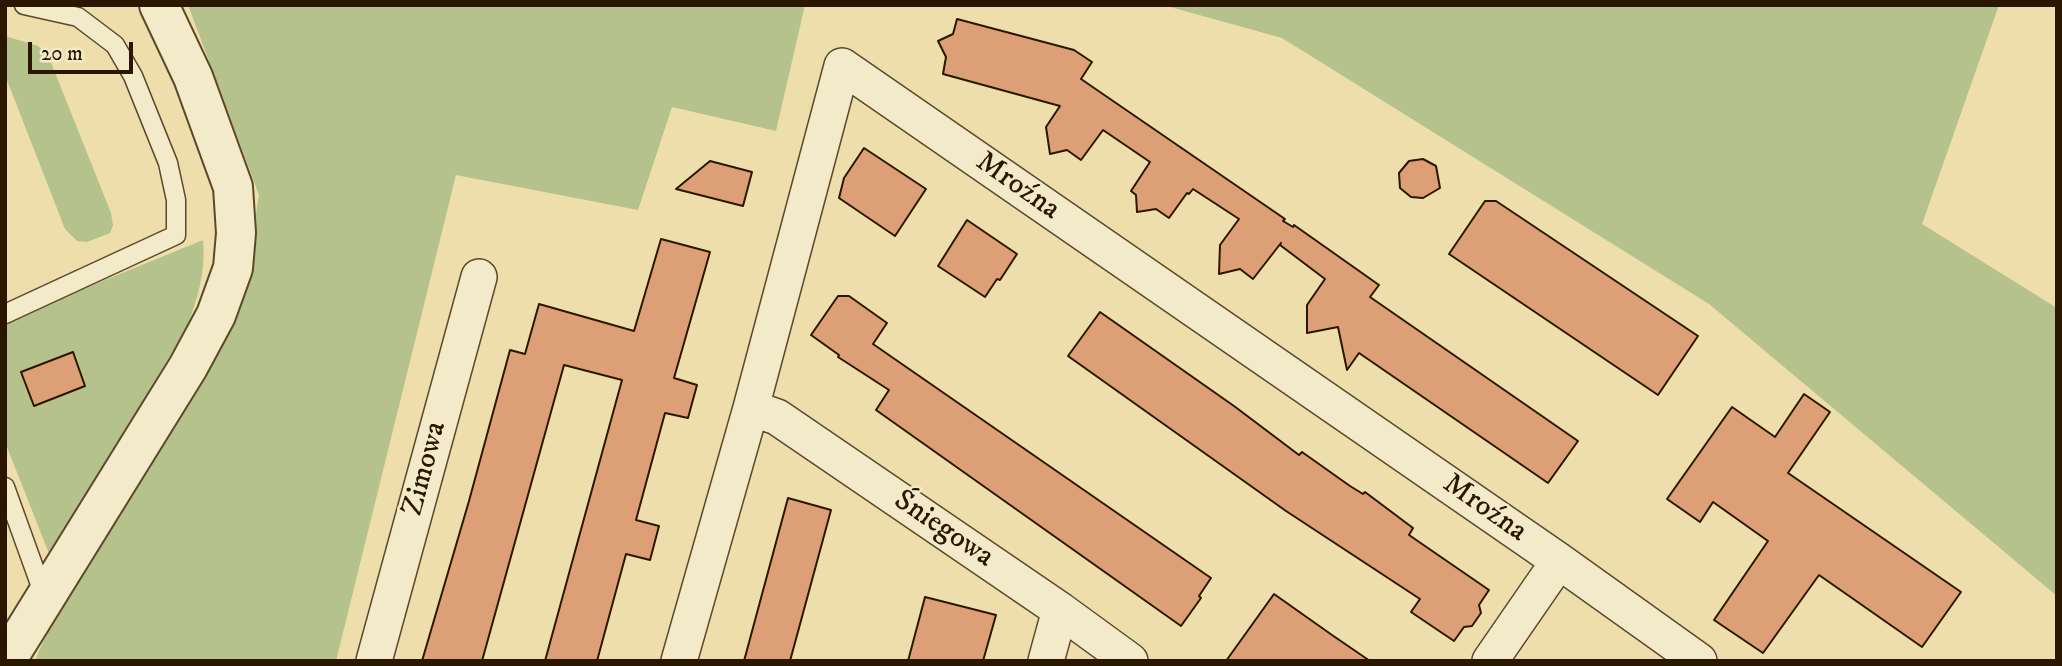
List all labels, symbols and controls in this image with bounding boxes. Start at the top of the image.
scale bar [32,28,136,72]
text: 20 m [41,41,83,67]
street label: Mroźna [968,145,1066,229]
street label: Zimowa [396,418,456,520]
street label: Mroźna [1435,467,1533,551]
street label: Śniegowa [886,484,1000,576]

